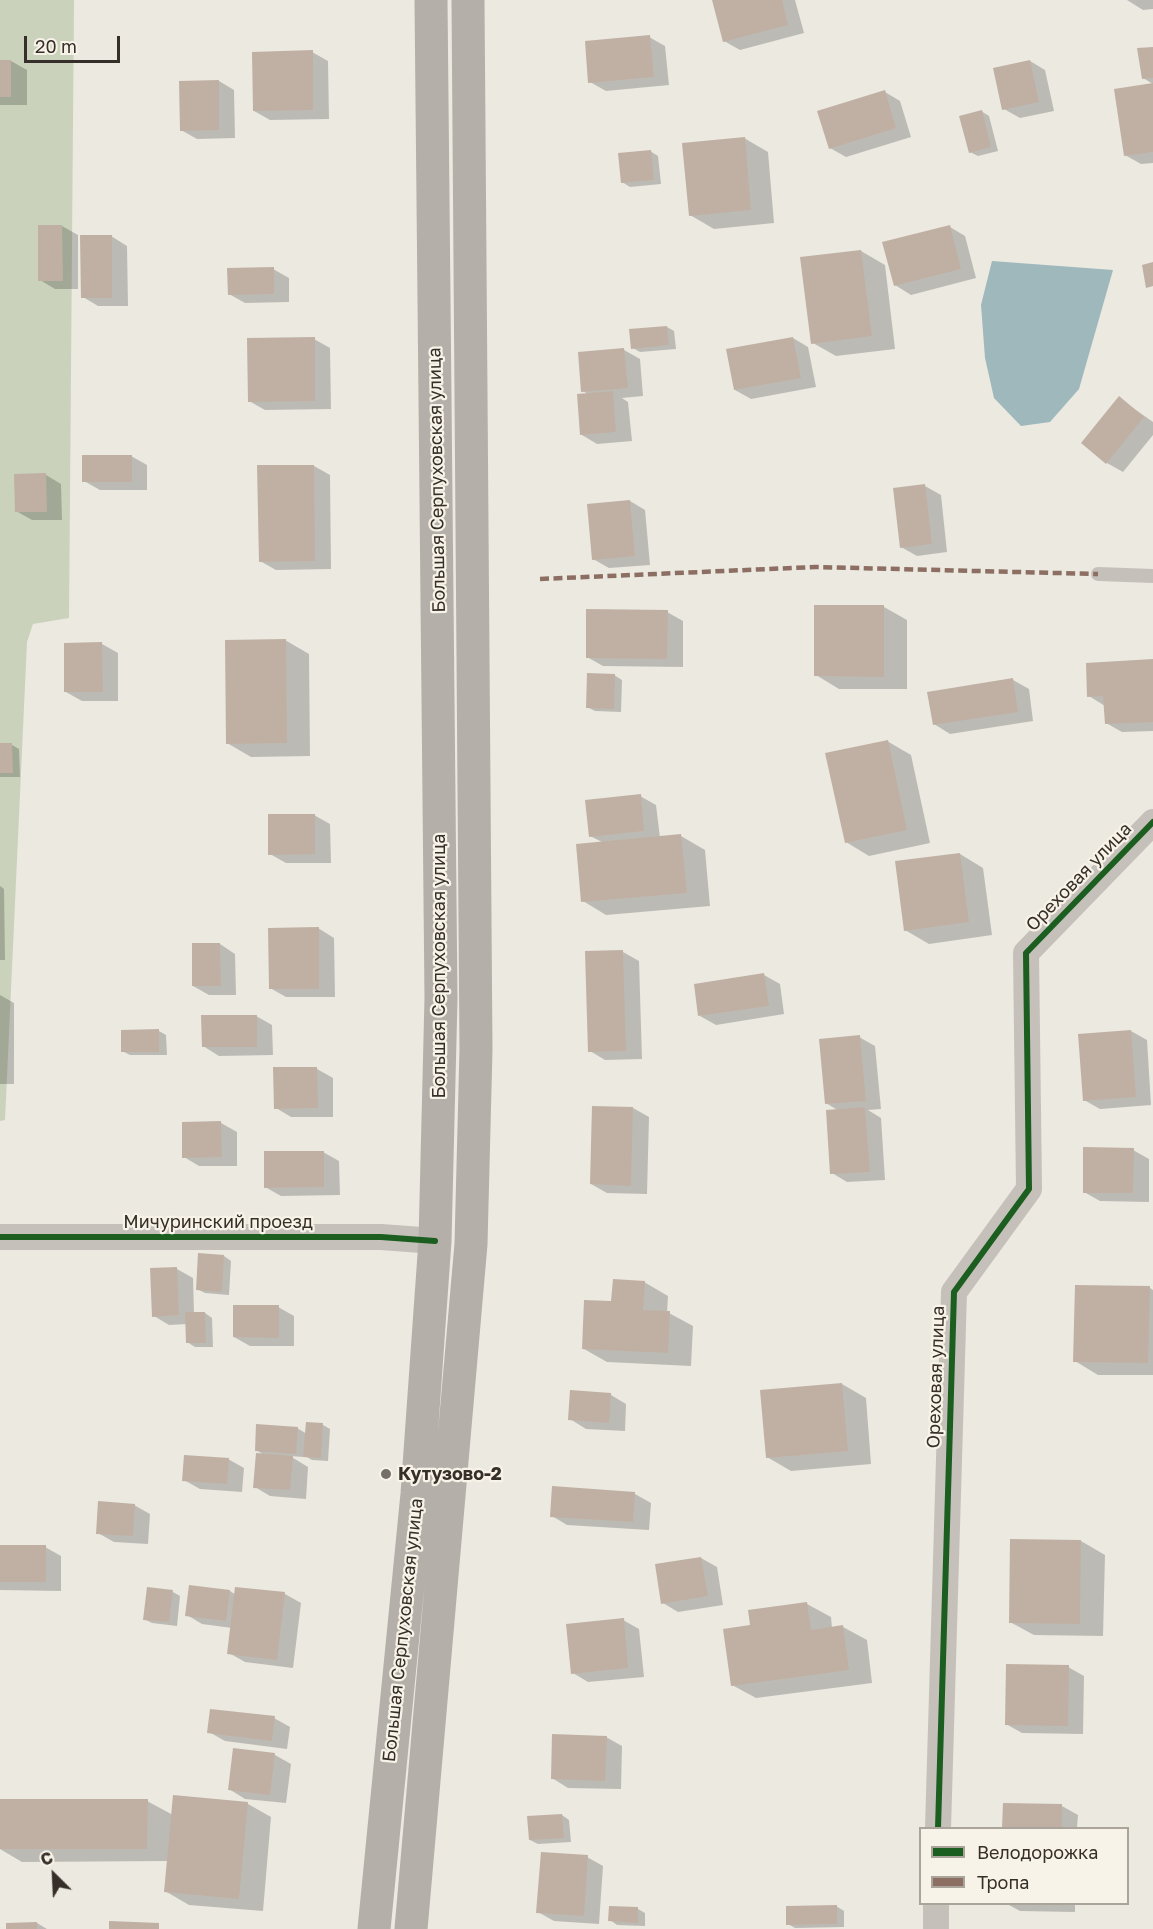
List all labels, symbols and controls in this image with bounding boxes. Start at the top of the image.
scale bar [27,24,123,62]
text: 20 m [35,35,77,57]
street label: Большая Серпуховская улица [424,347,450,613]
street label: Ореховая улица [1022,818,1136,936]
street label: Большая Серпуховская улица [428,833,450,1099]
street label: Мичуринский проезд [123,1211,313,1233]
street label: Ореховая улица [923,1305,949,1449]
place label: Кутузово-2 [398,1463,502,1485]
marker: Кутузово-2 [379,1467,393,1481]
street label: Большая Серпуховская улица [378,1497,428,1763]
legend [919,1827,1129,1905]
text: Велодорожка [977,1841,1098,1863]
north arrow [24,1845,84,1905]
text: С [37,1847,56,1870]
text: Тропа [977,1871,1029,1893]

